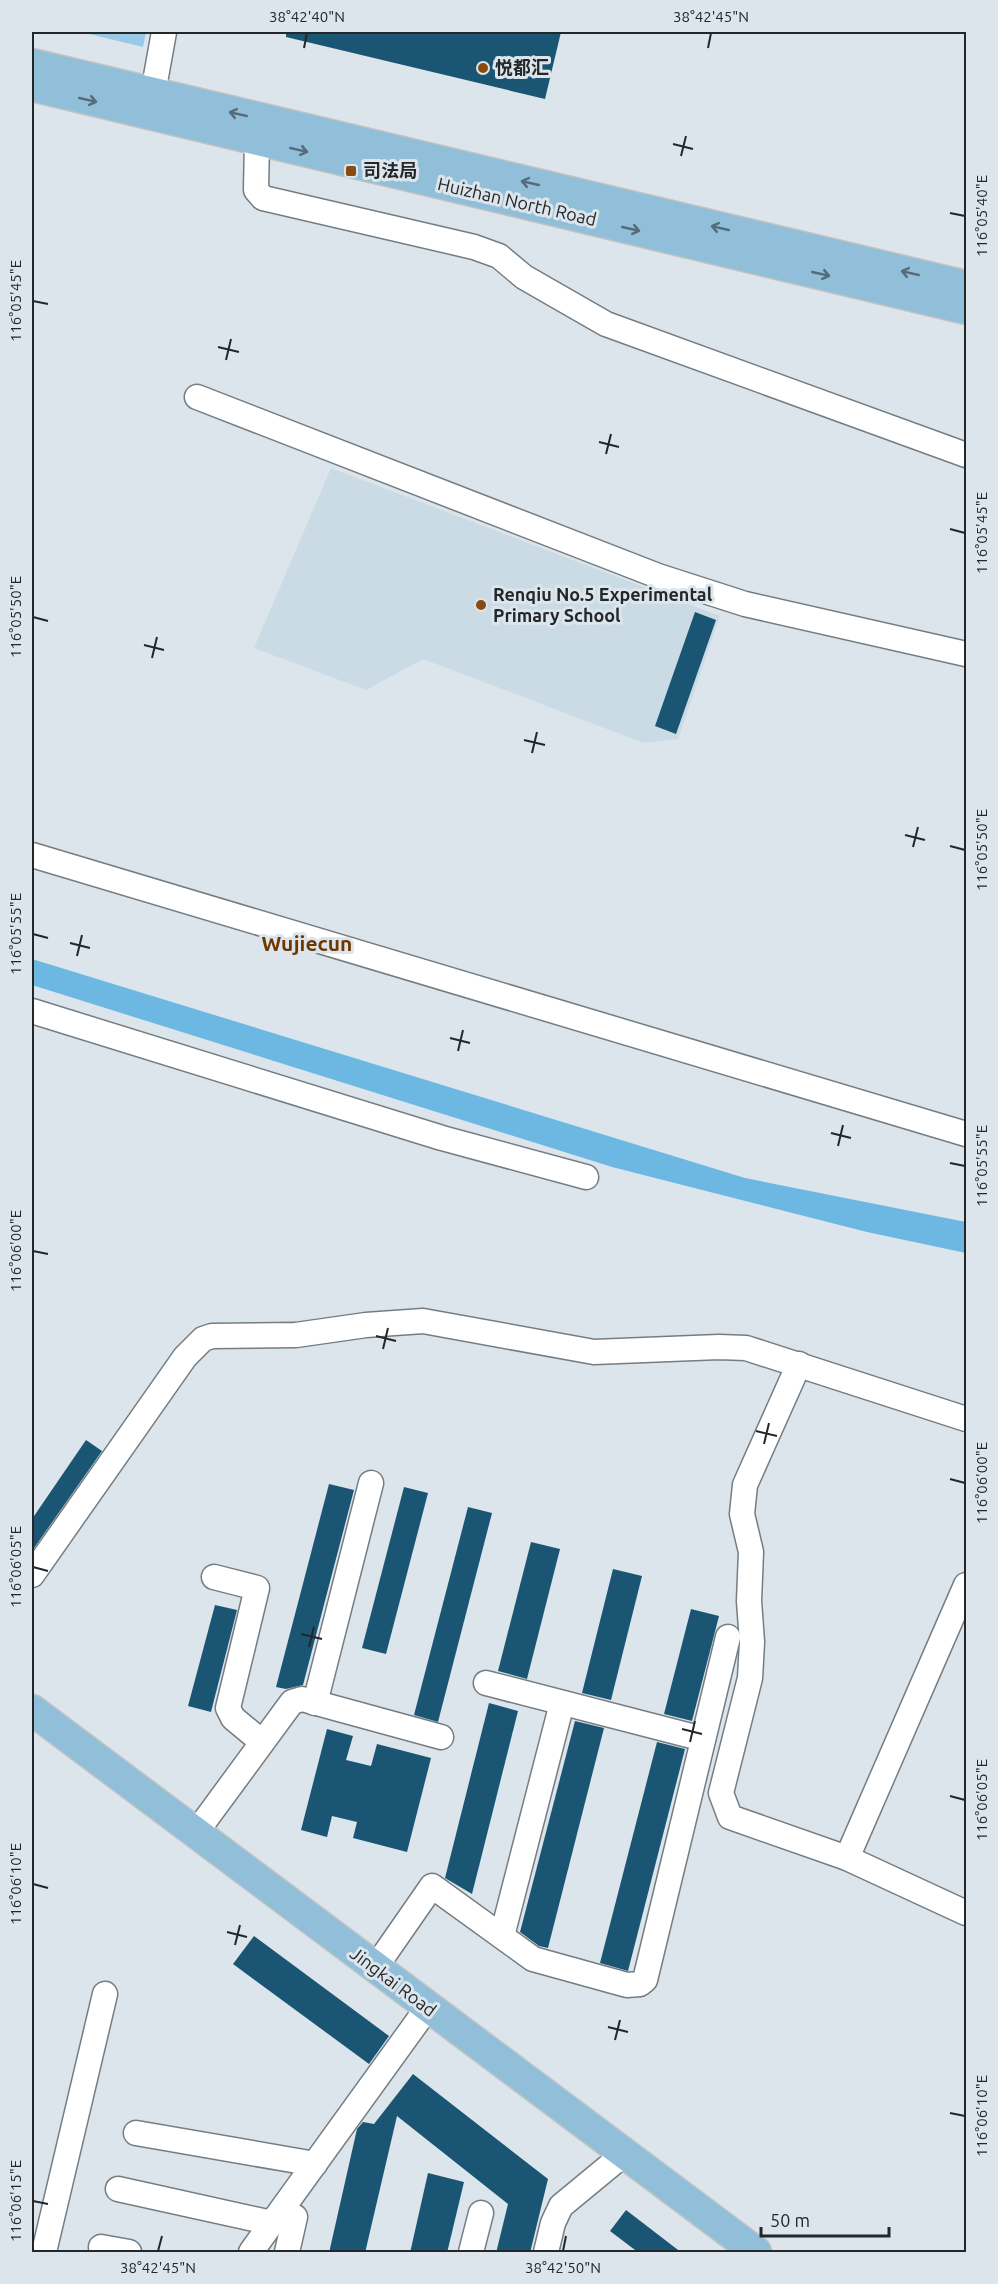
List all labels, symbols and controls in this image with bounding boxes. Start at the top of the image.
text: 38°42'40"N [269,8,345,25]
text: 38°42'45"N [673,8,749,25]
place label: 悦都汇 [495,57,549,77]
marker: 悦都汇 [476,61,490,75]
one-way arrow [78,95,98,106]
one-way arrow [229,107,248,119]
one-way arrow [288,145,308,156]
place label: 司法局 [363,160,417,180]
marker: 司法局 [344,164,358,178]
street label: Huizhan North Road [436,173,599,229]
text: 116°05'40"E [973,175,990,257]
one-way arrow [521,176,540,188]
one-way arrow [711,221,730,233]
one-way arrow [621,224,641,235]
text: 116°05'45"E [7,260,24,342]
one-way arrow [900,266,919,278]
one-way arrow [811,269,830,280]
text: 116°05'45"E [973,492,990,574]
text: 116°05'50"E [7,576,24,658]
place label: Renqiu No.5 Experimental Primary School [493,584,713,625]
marker: Renqiu No.5 Experimental Primary School [474,598,488,612]
text: 116°05'50"E [973,809,990,891]
text: 116°05'55"E [7,893,24,975]
district label: Wujiecun [262,931,352,955]
text: 116°05'55"E [973,1125,990,1207]
text: 116°06'00"E [7,1210,24,1292]
text: 116°06'00"E [973,1442,990,1524]
text: 116°06'05"E [7,1526,24,1608]
text: 116°06'05"E [973,1759,990,1841]
text: 116°06'10"E [7,1843,24,1925]
street label: Jingkai Road [347,1942,440,2020]
text: 116°06'10"E [973,2075,990,2157]
text: 116°06'15"E [7,2160,24,2242]
scale bar [761,2200,888,2238]
text: 50 m [770,2210,810,2230]
text: 38°42'45"N [120,2259,196,2276]
text: 38°42'50"N [525,2259,601,2276]

